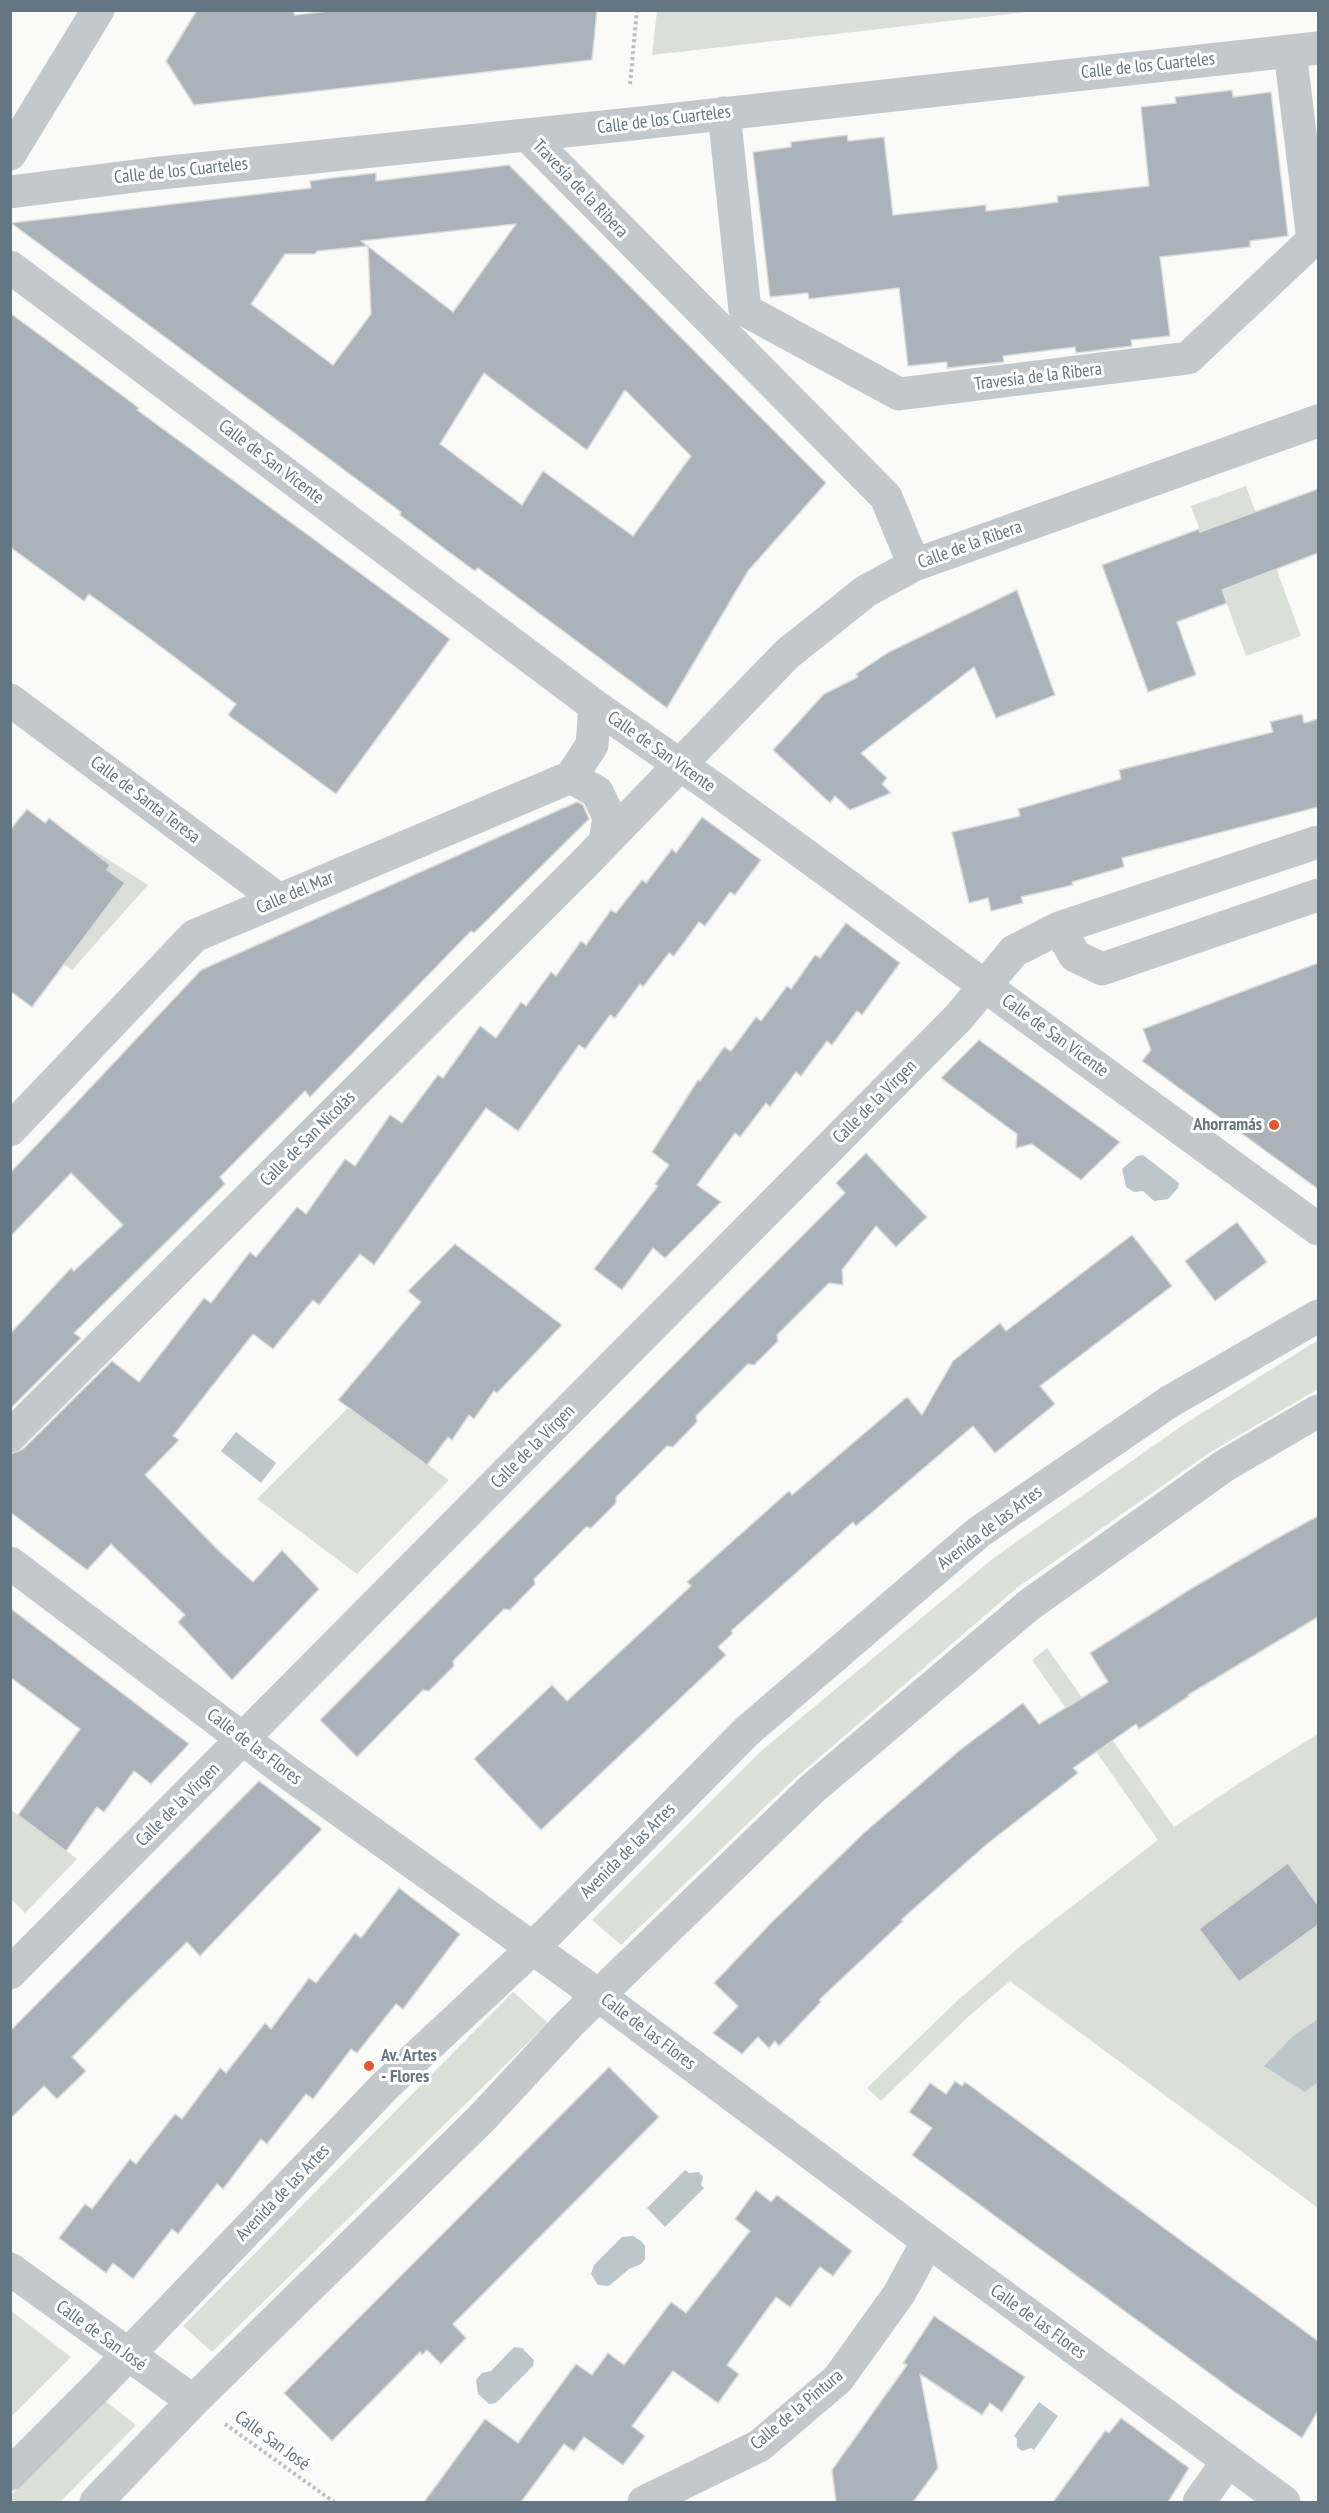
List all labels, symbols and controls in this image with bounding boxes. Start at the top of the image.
street label: Calle de los Cuarteles [1080,48,1216,84]
street label: Calle de los Cuarteles [596,101,732,139]
street label: Travesía de la Ribera [528,135,632,243]
street label: Calle de los Cuarteles [113,153,249,189]
street label: Travesía de la Ribera [973,358,1103,396]
street label: Calle de San Vicente [214,415,328,509]
street label: Calle de la Ribera [915,516,1025,574]
street label: Calle de San Vicente [603,707,719,797]
street label: Calle de Santa Teresa [86,752,204,848]
street label: Calle del Mar [253,867,337,919]
street label: Calle de San Vicente [998,990,1112,1082]
street label: Calle de la Virgen [829,1056,921,1148]
street label: Calle de San Nicolás [256,1087,360,1191]
place label: Ahorramás [1193,1114,1262,1136]
marker: Ahorramás [1267,1118,1281,1132]
street label: Calle de la Virgen [487,1401,579,1493]
street label: Avenida de las Artes [933,1482,1047,1574]
street label: Calle de las Flores [202,1704,306,1790]
street label: Calle de la Virgen [132,1759,224,1851]
street label: Avenida de las Artes [576,1799,680,1903]
street label: Calle de las Flores [596,1989,700,2075]
place label: Av. Artes - Flores [381,2045,437,2088]
marker: Av. Artes - Flores [362,2059,376,2073]
street label: Avenida de las Artes [232,2140,334,2246]
street label: Calle de las Flores [986,2280,1090,2364]
street label: Calle de San José [52,2296,150,2376]
street label: Calle de la Pintura [746,2365,848,2455]
street label: Calle San José [230,2407,314,2475]

